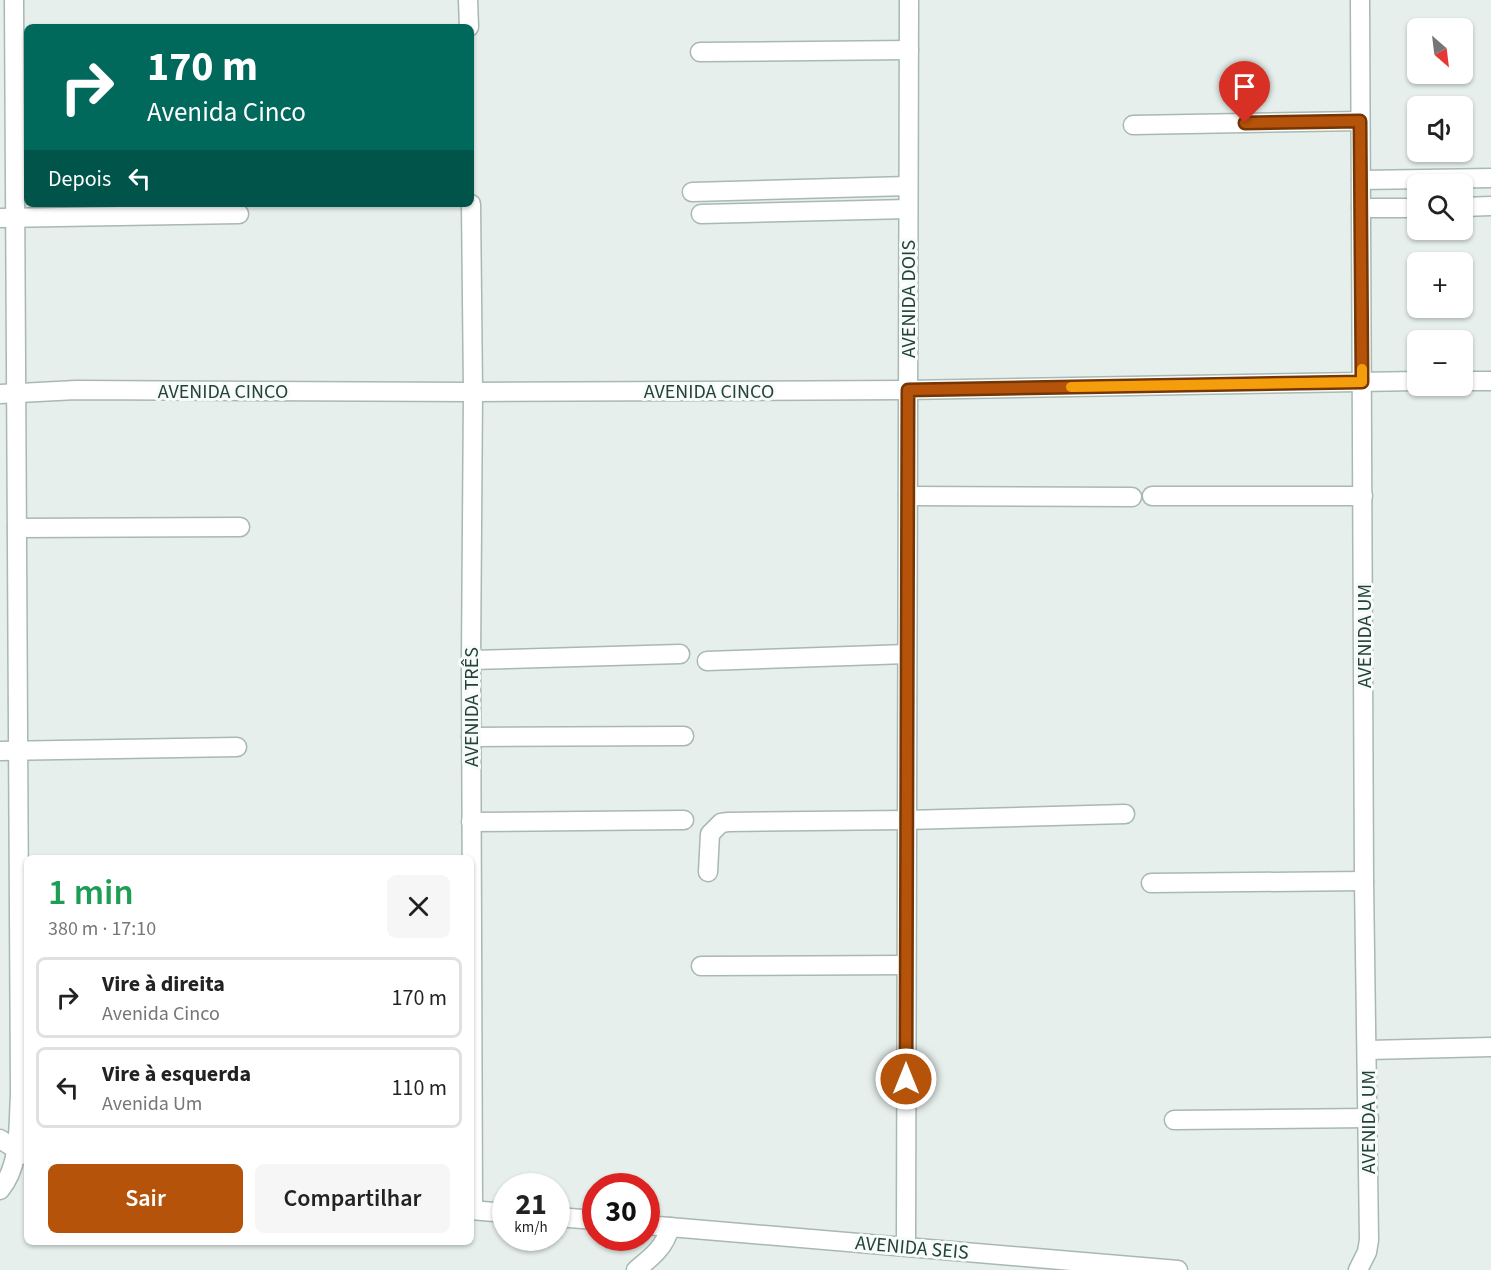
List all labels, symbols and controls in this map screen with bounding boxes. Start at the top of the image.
north arrow [1407,18,1473,84]
map controls [1407,18,1473,396]
text: 170 m [147,37,258,97]
icon: right [48,48,126,126]
pin [1219,61,1270,123]
icon: arrive [1228,70,1261,103]
text: Avenida Cinco [147,93,306,132]
button: sound [1407,96,1473,162]
icon: left [123,162,156,195]
text: Depois [48,163,111,195]
button: search [1407,174,1473,240]
street label: AVENIDA DOIS [895,240,923,358]
button: + [1407,252,1473,318]
button: − [1407,330,1473,396]
street label: AVENIDA CINCO [158,378,288,406]
street label: AVENIDA CINCO [644,378,774,406]
street label: AVENIDA UM [1351,584,1379,688]
street label: AVENIDA TRÊS [458,647,486,767]
text: 1 min [48,867,134,918]
button: close [387,875,450,938]
text: 380 m · 17:10 [48,915,156,943]
text: Vire à direita [102,968,225,1000]
icon: right [51,981,84,1014]
text: 170 m [392,982,447,1014]
text: Avenida Cinco [102,1000,220,1028]
position arrow [874,1047,938,1111]
text: Vire à esquerda [102,1058,251,1090]
street label: AVENIDA UM [1355,1070,1383,1174]
icon: left [51,1071,84,1104]
text: 110 m [392,1072,447,1104]
text: Avenida Um [102,1090,202,1118]
button: Sair [48,1164,243,1233]
button: Compartilhar [255,1164,450,1233]
speed limit sign: 30 [582,1173,660,1251]
text: 21 [515,1183,547,1226]
text: km/h [514,1217,548,1238]
street label: AVENIDA SEIS [854,1229,970,1267]

